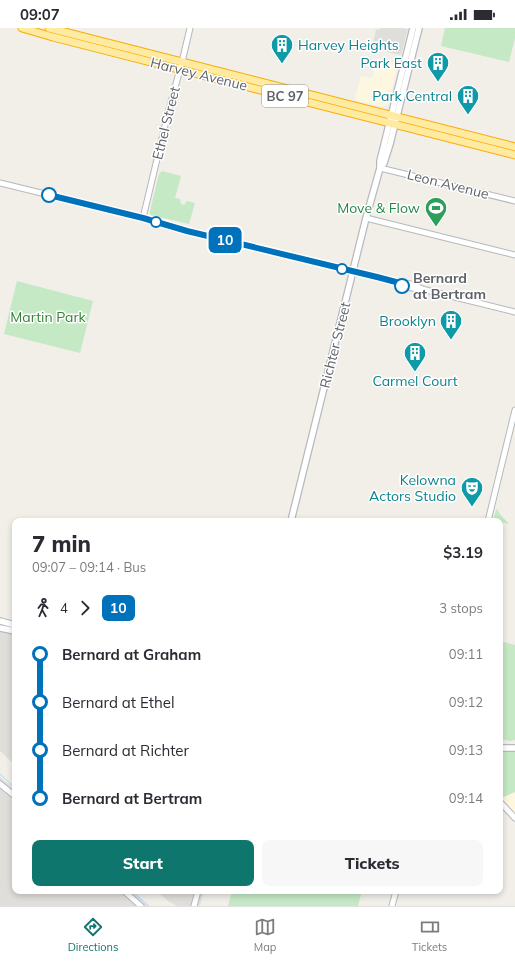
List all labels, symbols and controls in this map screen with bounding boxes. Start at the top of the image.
text: 09:07 [20,5,60,24]
building icon: Harvey Heights [269,32,295,65]
place label: Harvey Heights [298,36,399,54]
building icon: Park East [425,50,451,83]
street label: Harvey Avenue [149,53,249,95]
place label: Park East [361,54,422,72]
building icon: Park Central [455,83,481,116]
street label: Ethel Street [148,85,184,161]
road number: BC 97 [262,85,308,107]
place label: Park Central [372,87,452,105]
street label: Leon Avenue [405,165,491,203]
unlabelled marker [41,187,57,203]
sports icon: Move & Flow [423,195,449,228]
place label: Move & Flow [337,199,420,217]
unlabelled marker [150,216,162,228]
line badge: 10 [207,227,243,253]
text: 10 [217,231,233,249]
unlabelled marker [336,263,348,275]
place label: Bernard at Bertram [413,269,486,303]
marker: Bernard at Bertram [394,278,410,294]
street label: Richter Street [316,300,354,390]
park label: Martin Park [10,308,86,326]
building icon: Brooklyn [438,308,464,341]
place label: Brooklyn [379,312,436,330]
building icon: Carmel Court [402,340,428,373]
place label: Carmel Court [372,372,458,390]
place label: Kelowna Actors Studio [369,471,456,505]
theatre icon: Kelowna Actors Studio [459,475,485,508]
text: 7 min [32,530,91,558]
text: $3.19 [443,543,483,562]
text: 09:07 – 09:14 · Bus [32,559,146,575]
icon: walk [32,597,54,619]
icon: forward [74,597,96,619]
text: 10 [110,599,127,617]
text: 4 [60,600,68,616]
text: 3 stops [439,600,483,616]
text: Bernard at Graham [62,645,201,664]
text: 09:11 [449,646,483,662]
text: Bernard at Ethel [62,693,175,712]
text: 09:12 [449,694,483,710]
text: Bernard at Richter [62,741,189,760]
text: 09:13 [449,742,483,758]
text: Bernard at Bertram [62,789,202,808]
text: 09:14 [449,790,483,806]
button: Start [32,840,254,886]
button: Tickets [262,840,483,886]
tab: Directions [68,916,119,954]
tab: Map [254,916,276,954]
tab: Tickets [412,916,447,954]

